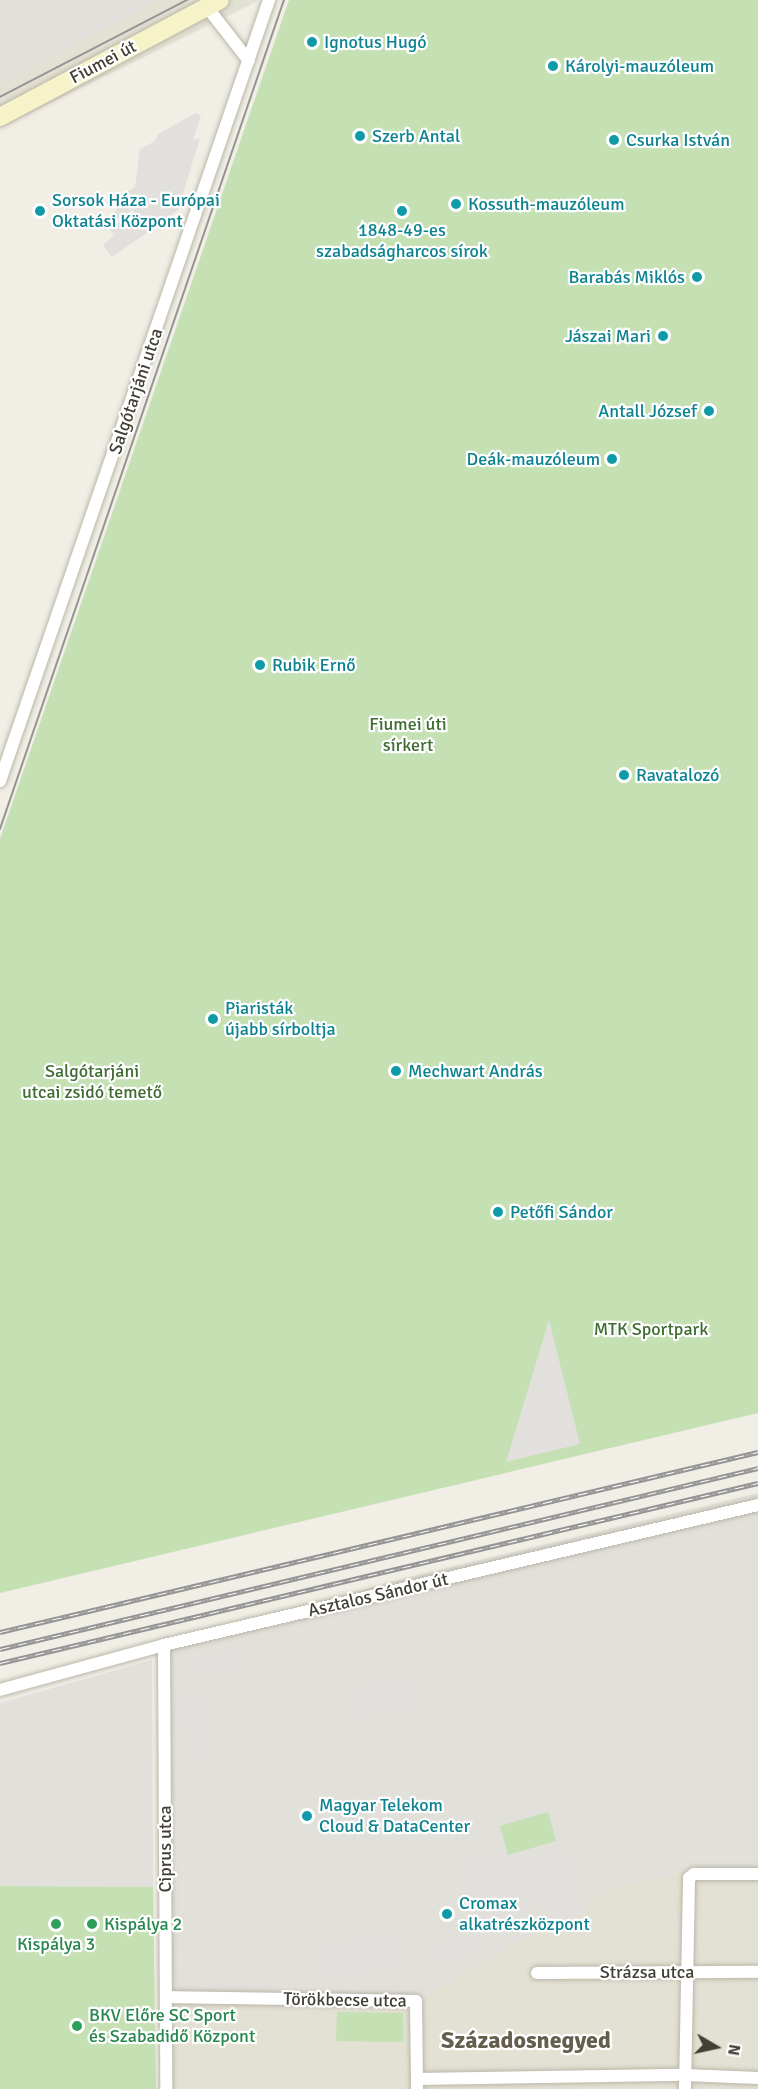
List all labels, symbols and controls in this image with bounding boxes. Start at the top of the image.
place label: Ignotus Hugó [324,31,427,53]
street label: Fiumei út [66,35,140,89]
marker: Ignotus Hugó [305,35,319,49]
place label: Károlyi-mauzóleum [565,55,714,77]
marker: Károlyi-mauzóleum [546,59,560,73]
place label: Szerb Antal [372,125,460,147]
marker: Szerb Antal [353,129,367,143]
place label: Csurka István [626,129,730,151]
marker: Csurka István [607,133,621,147]
place label: Sorsok Háza - Európai Oktatási Központ [52,190,220,232]
place label: Kossuth-mauzóleum [468,193,625,215]
marker: Kossuth-mauzóleum [449,197,463,211]
marker: Sorsok Háza - Európai Oktatási Központ [33,204,47,218]
marker: 1848-49-es szabadságharcos sírok [395,204,409,218]
place label: 1848-49-es szabadságharcos sírok [316,220,488,262]
place label: Barabás Miklós [568,266,685,288]
marker: Barabás Miklós [690,270,704,284]
street label: Salgótarjáni utca [104,325,168,457]
place label: Jászai Mari [565,325,651,347]
marker: Jászai Mari [656,329,670,343]
place label: Antall József [598,400,697,422]
marker: Antall József [702,404,716,418]
place label: Deák-mauzóleum [467,448,600,470]
marker: Deák-mauzóleum [605,452,619,466]
place label: Rubik Ernő [272,654,356,676]
marker: Rubik Ernő [253,658,267,672]
park label: Fiumei úti sírkert [369,714,447,756]
place label: Ravatalozó [636,764,719,786]
marker: Ravatalozó [617,768,631,782]
place label: Piaristák újabb sírboltja [225,998,336,1040]
marker: Piaristák újabb sírboltja [206,1012,220,1026]
place label: Mechwart András [408,1060,543,1082]
park label: Salgótarjáni utcai zsidó temető [22,1061,162,1104]
marker: Mechwart András [389,1064,403,1078]
place label: Petőfi Sándor [510,1201,613,1223]
marker: Petőfi Sándor [491,1205,505,1219]
park label: MTK Sportpark [594,1318,708,1340]
street label: Asztalos Sándor út [306,1568,450,1622]
place label: Magyar Telekom Cloud & DataCenter [319,1795,470,1838]
street label: Ciprus utca [154,1805,176,1893]
marker: Magyar Telekom Cloud & DataCenter [300,1809,314,1823]
place label: Cromax alkatrészközpont [459,1893,590,1936]
marker: Cromax alkatrészközpont [440,1907,454,1921]
place label: Kispálya 2 [104,1913,182,1935]
marker: Kispálya 3 [49,1917,63,1931]
marker: Kispálya 2 [85,1917,99,1931]
place label: Kispálya 3 [17,1933,95,1955]
street label: Strázsa utca [600,1961,694,1983]
street label: Törökbecse utca [283,1988,407,2012]
place label: BKV Előre SC Sport és Szabadidő Központ [89,2005,255,2048]
north arrow [686,2017,746,2077]
marker: BKV Előre SC Sport és Szabadidő Központ [70,2019,84,2033]
district label: Századosnegyed [441,2027,611,2055]
text: N [723,2043,745,2057]

